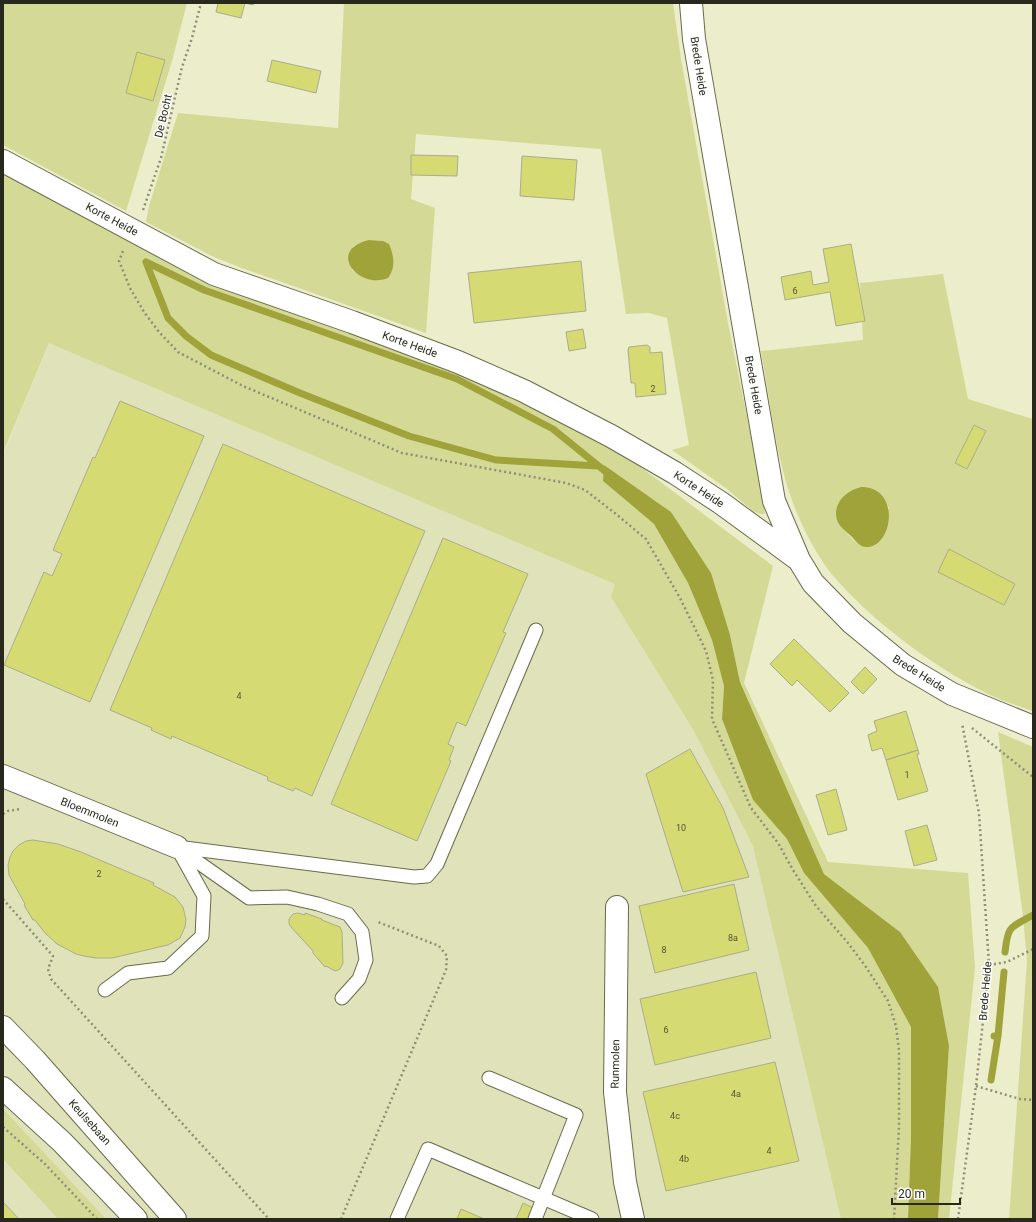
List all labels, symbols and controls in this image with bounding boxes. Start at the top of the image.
street label: Brede Heide [687,36,710,97]
street label: De Bocht [152,93,175,139]
street label: Korte Heide [83,200,140,239]
house number: 6 [792,286,798,296]
street label: Korte Heide [381,329,439,360]
street label: Brede Heide [742,355,765,416]
house number: 2 [650,384,656,394]
street label: Korte Heide [671,468,727,511]
street label: Brede Heide [890,652,948,695]
house number: 4 [236,691,242,701]
house number: 1 [904,770,910,780]
street label: Bloemmolen [59,795,121,830]
house number: 10 [676,823,686,833]
house number: 2 [96,869,102,879]
house number: 8a [728,933,738,943]
house number: 8 [661,945,667,955]
street label: Brede Heide [976,961,995,1021]
house number: 6 [663,1025,669,1035]
street label: Runmolen [609,1039,622,1089]
house number: 4a [731,1089,741,1099]
street label: Keulsebaan [66,1097,114,1148]
house number: 4c [670,1111,680,1121]
house number: 4 [766,1146,772,1156]
house number: 4b [679,1154,689,1164]
scale bar [892,1180,960,1206]
text: 20 m [898,1187,925,1201]

